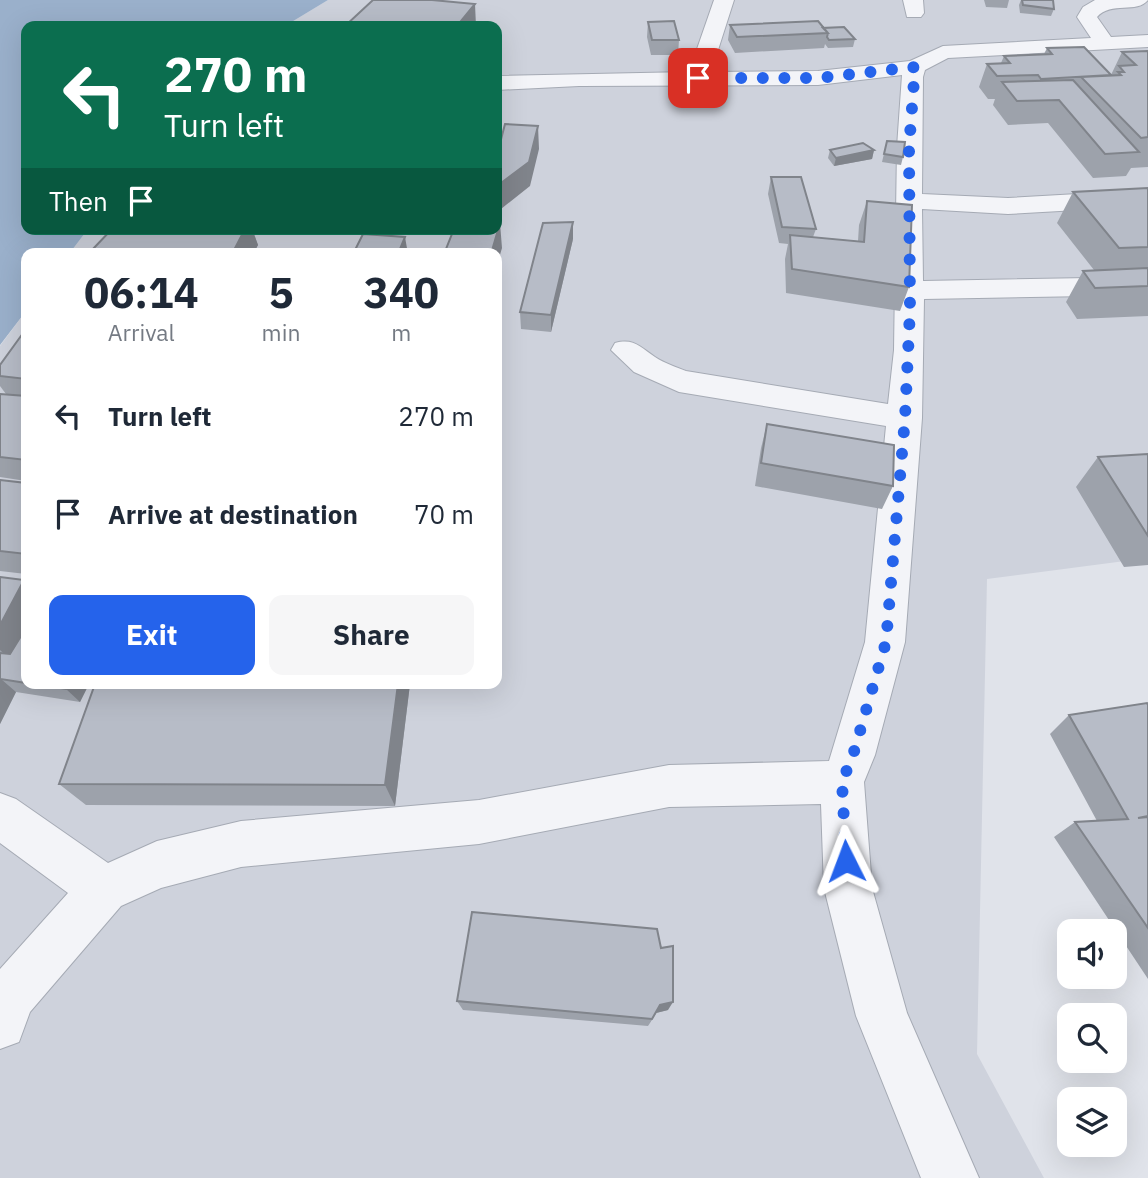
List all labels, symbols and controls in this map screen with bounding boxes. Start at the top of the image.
text: 270 m [164,42,308,105]
pin [668,48,728,108]
icon: left [49,49,140,140]
icon: arrive [679,59,717,97]
text: Turn left [164,104,284,146]
icon: arrive [122,182,160,220]
text: Then [49,184,108,218]
text: 06:14 [84,265,199,320]
text: 5 [268,265,294,320]
text: 340 [363,265,439,320]
text: Arrival [108,317,175,347]
text: min [262,317,300,347]
text: m [391,317,411,347]
icon: left [49,397,87,435]
text: Turn left [108,399,211,433]
text: 270 m [398,399,474,433]
icon: arrive [49,495,87,533]
text: Arrive at destination [108,497,358,531]
text: 70 m [414,497,474,531]
button: Exit [49,595,255,675]
button: Share [269,595,474,675]
position arrow [809,824,883,898]
map controls [1057,919,1127,1157]
button: sound [1057,919,1127,989]
button: search [1057,1003,1127,1073]
button: layers [1057,1087,1127,1157]

